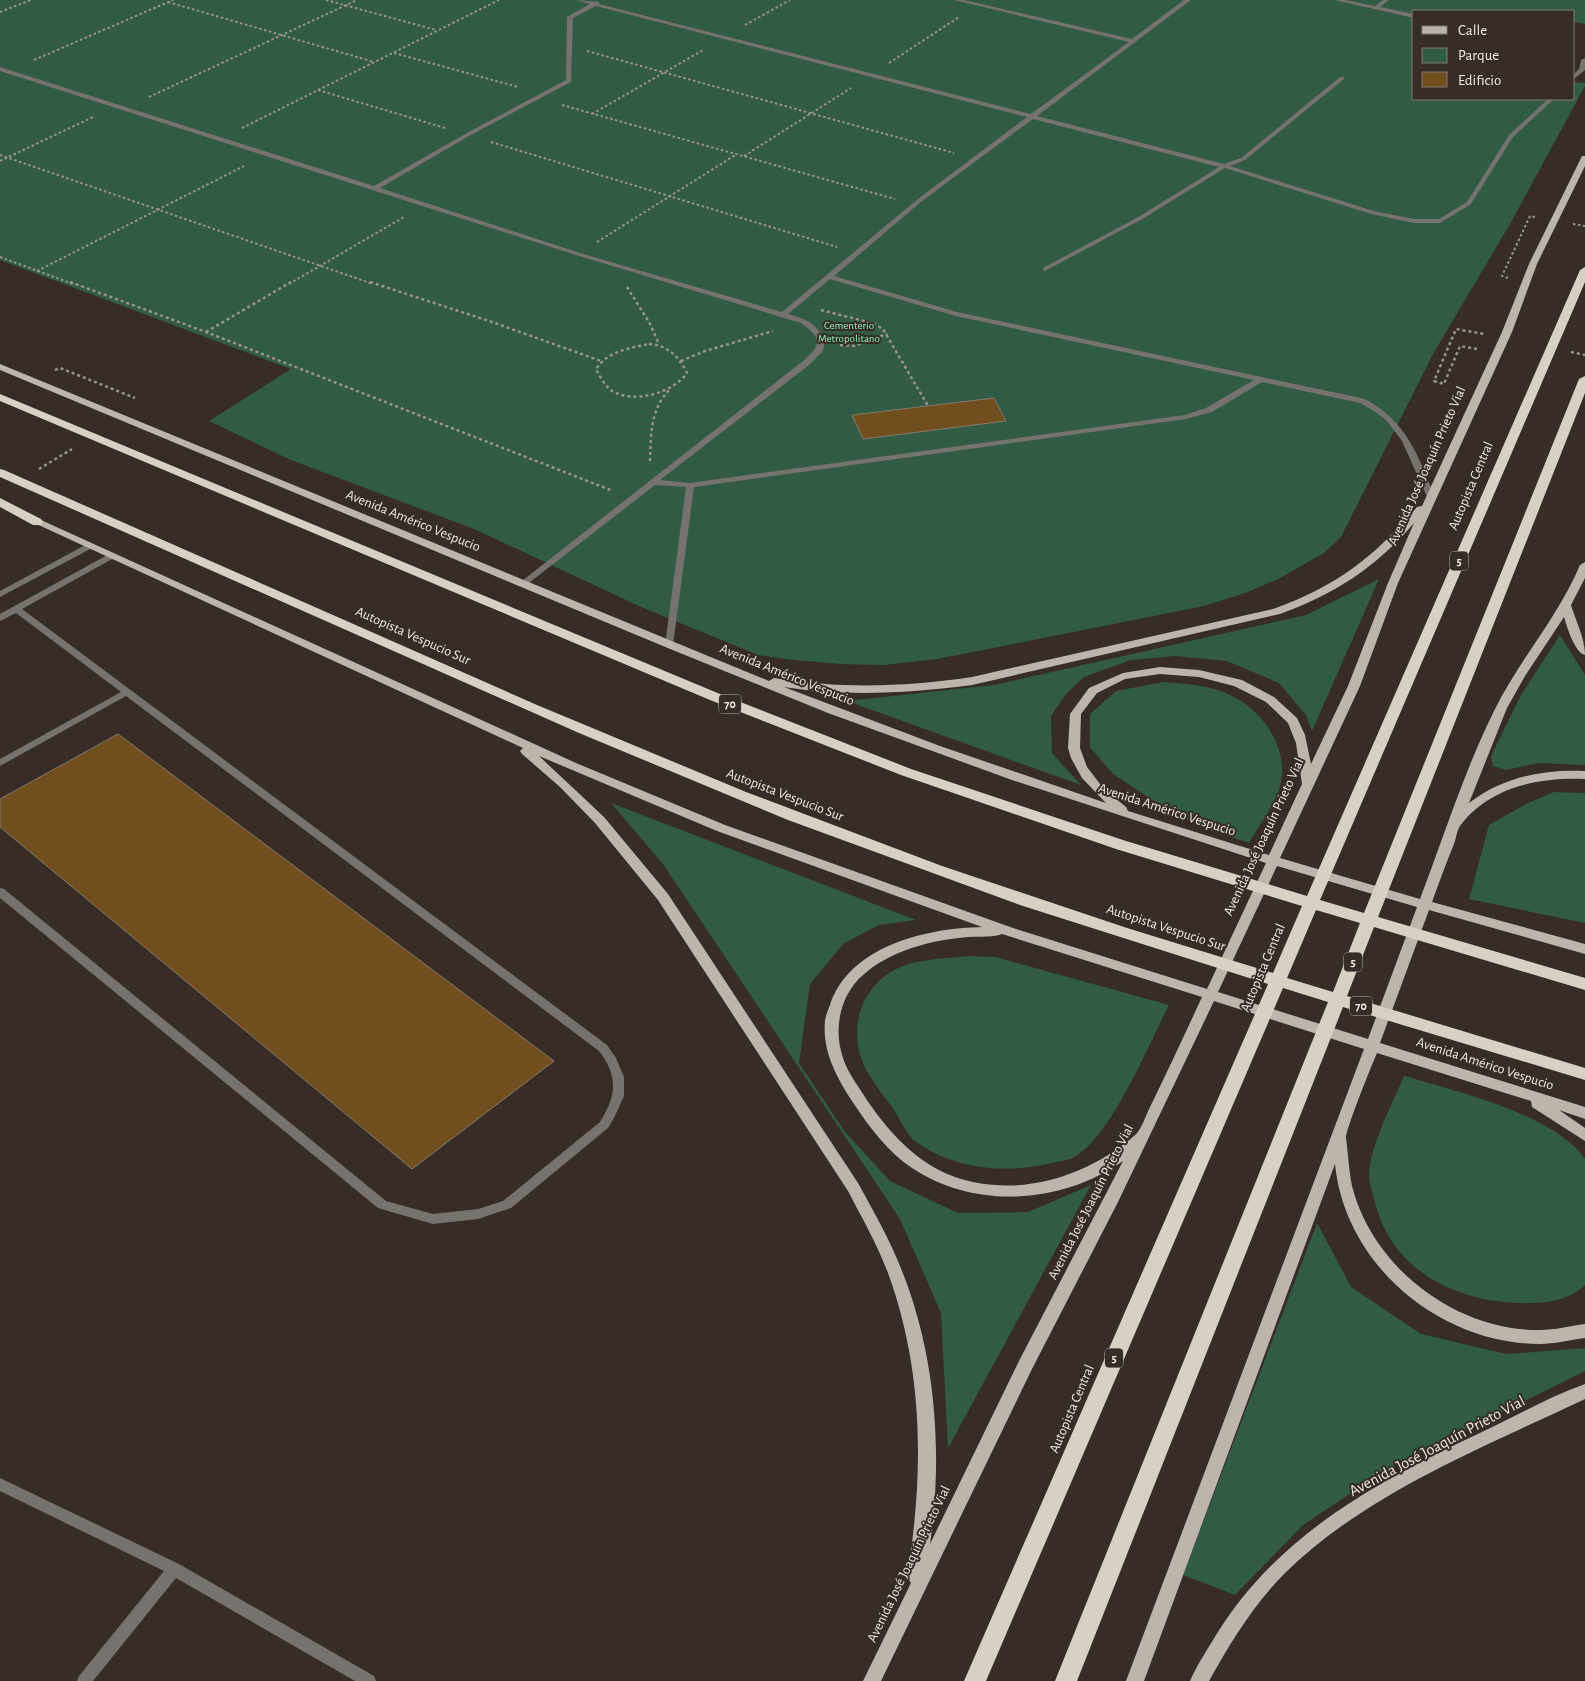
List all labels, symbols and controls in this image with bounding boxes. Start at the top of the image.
legend [1412,10,1575,100]
text: Calle [1458,23,1487,38]
text: Parque [1458,48,1499,63]
text: Edificio [1458,73,1501,88]
park label: Cementerio Metropolitano [818,320,880,344]
street label: Avenida José Joaquín Prieto Vial [1386,384,1468,548]
street label: Autopista Central [1446,440,1496,532]
street label: Avenida Américo Vespucio [344,488,482,554]
road number: 5 [1450,552,1468,570]
street label: Autopista Vespucio Sur [353,604,473,668]
street label: Avenida Américo Vespucio [718,642,856,708]
road number: 70 [719,694,741,714]
street label: Avenida José Joaquín Prieto Vial [1221,756,1307,918]
street label: Autopista Vespucio Sur [724,766,846,824]
street label: Avenida Américo Vespucio [1097,781,1238,839]
street label: Autopista Vespucio Sur [1105,902,1228,954]
street label: Autopista Central [1238,922,1288,1014]
road number: 5 [1344,952,1362,972]
road number: 70 [1350,996,1372,1016]
street label: Avenida Américo Vespucio [1415,1035,1556,1093]
street label: Avenida José Joaquín Prieto Vial [1046,1122,1136,1282]
road number: 5 [1105,1349,1123,1368]
street label: Autopista Central [1047,1363,1097,1455]
street label: Avenida José Joaquín Prieto Vial [1346,1393,1528,1499]
street label: Avenida José Joaquín Prieto Vial [865,1484,953,1644]

